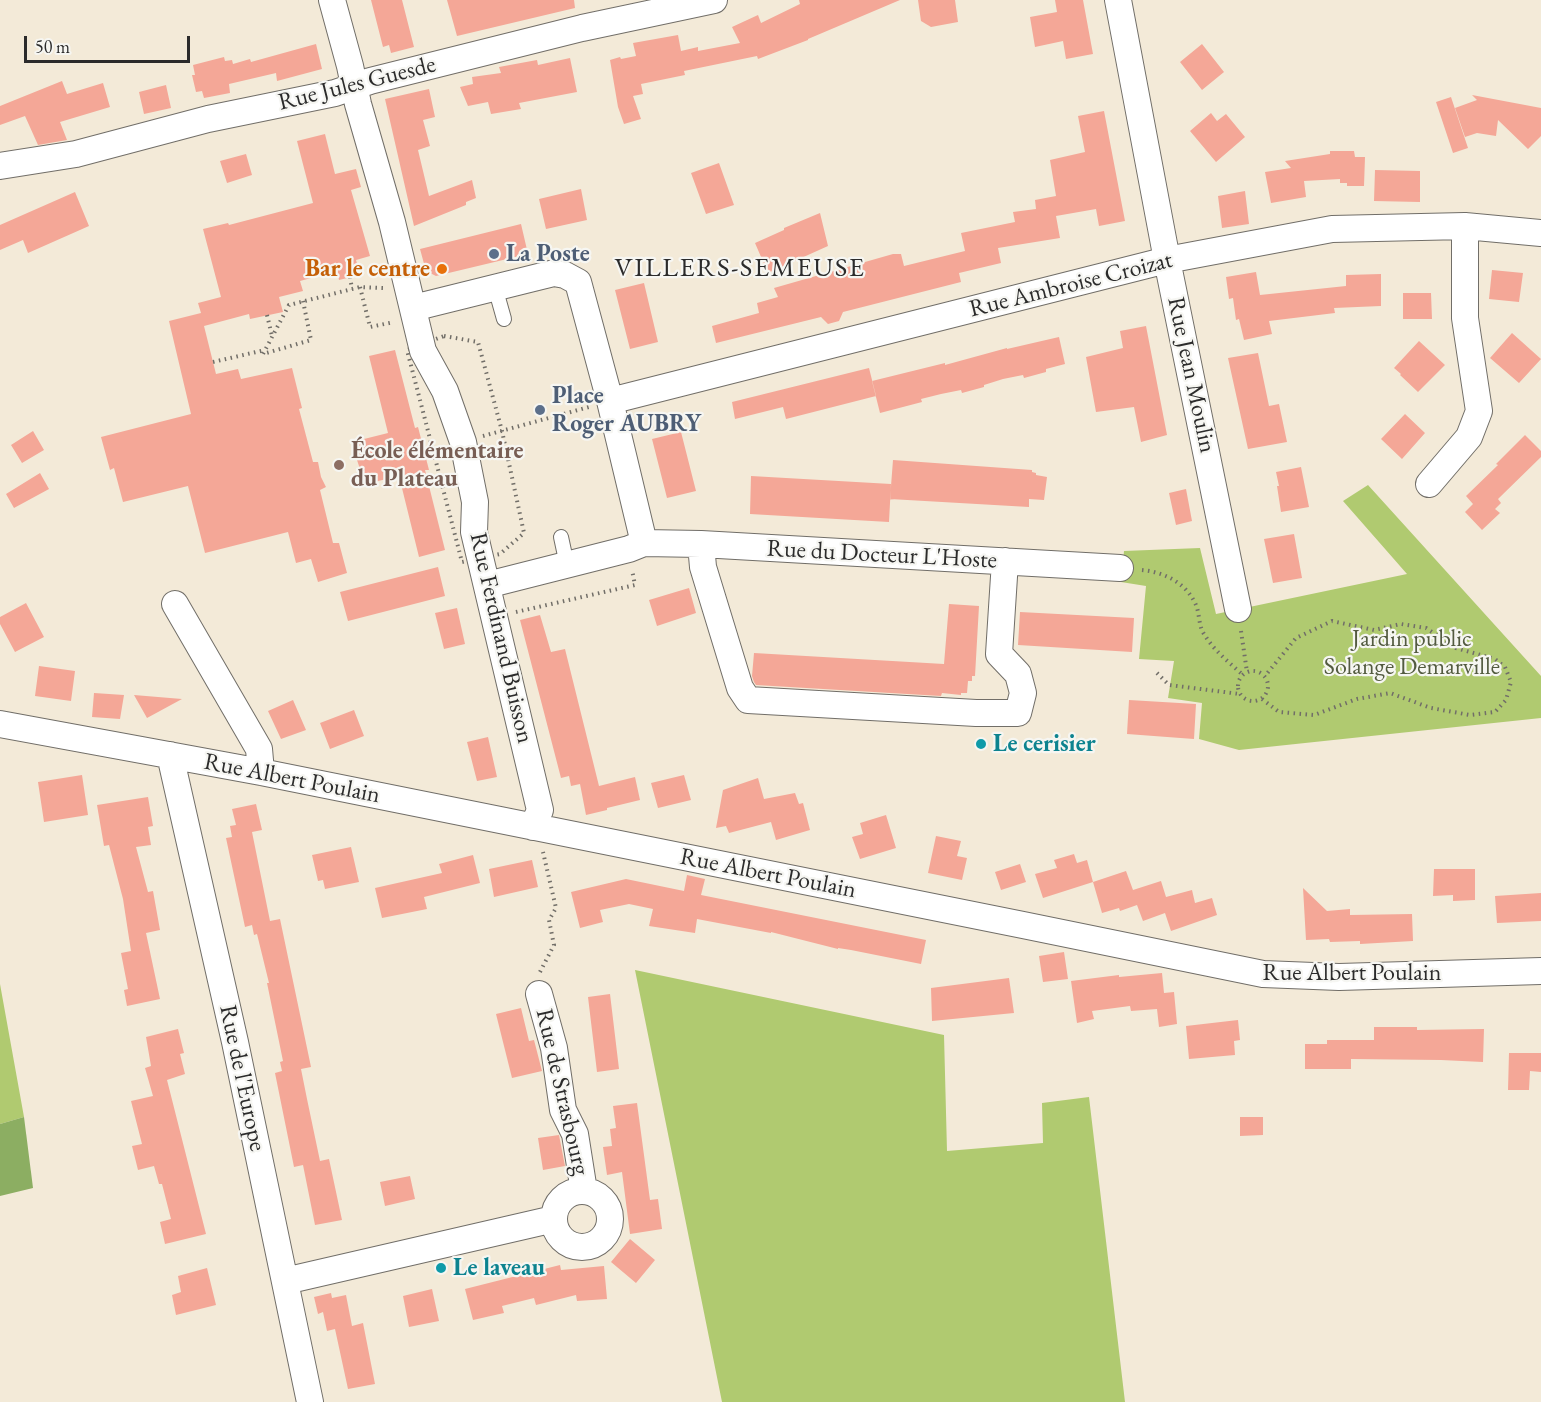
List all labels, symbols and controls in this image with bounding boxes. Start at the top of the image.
scale bar [27,24,194,62]
text: 50 m [35,35,70,58]
street label: Rue Jules Guesde [275,51,439,117]
place label: La Poste [506,240,590,268]
street label: Rue Ambroise Croizat [966,246,1176,324]
marker: La Poste [487,247,501,261]
district label: VILLERS-SEMEUSE [615,253,865,285]
place label: Bar le centre [305,255,430,283]
marker: Bar le centre [435,262,449,276]
street label: Rue Jean Moulin [1160,295,1222,455]
place label: Place Roger AUBRY [552,382,701,438]
marker: Place Roger AUBRY [533,403,547,417]
place label: École élémentaire du Plateau [351,437,524,493]
marker: École élémentaire du Plateau [332,458,346,472]
street label: Rue Ferdinand Buisson [463,530,539,746]
street label: Rue du Docteur L'Hoste [766,535,998,575]
park label: Jardin public Solange Demarville [1324,625,1500,681]
place label: Le cerisier [993,730,1096,758]
marker: Le cerisier [974,737,988,751]
street label: Rue Albert Poulain [201,748,383,810]
street label: Rue Albert Poulain [677,843,859,905]
street label: Rue Albert Poulain [1263,959,1441,987]
street label: Rue de l'Europe [212,1002,272,1154]
street label: Rue de Strasbourg [529,1006,595,1178]
place label: Le laveau [453,1254,545,1282]
marker: Le laveau [434,1261,448,1275]

